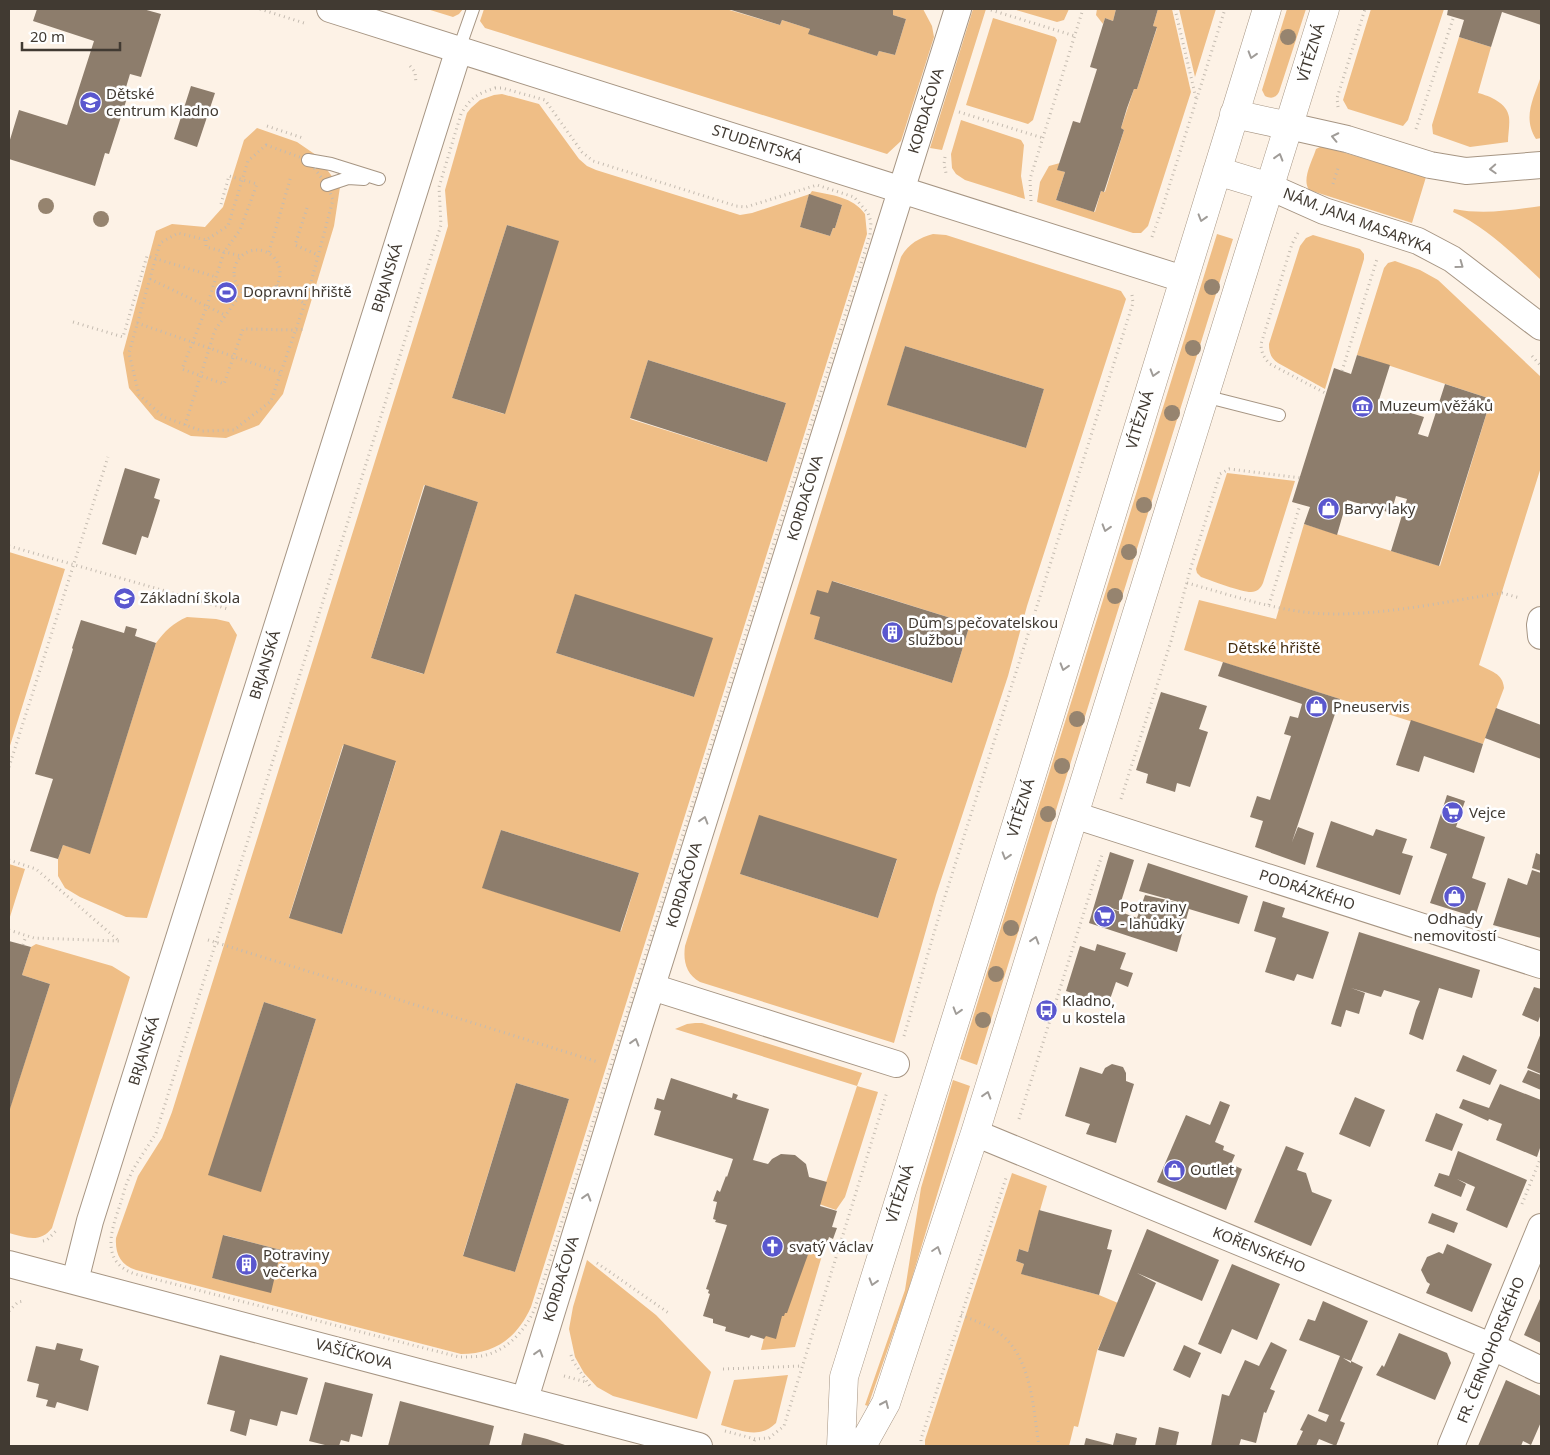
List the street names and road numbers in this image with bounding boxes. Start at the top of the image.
street label: VÍTĚZNÁ [1292,21,1329,84]
street label: KORDAČOVA [903,65,948,156]
street label: STUDENTSKÁ [710,119,805,167]
street label: NÁM. JANA MASARYKA [1281,182,1436,258]
street label: BRJANSKÁ [366,240,406,315]
street label: VÍTĚZNÁ [1121,388,1158,451]
street label: KORDAČOVA [782,452,827,543]
street label: BRJANSKÁ [244,627,284,702]
street label: VÍTĚZNÁ [1002,776,1039,839]
street label: KORDAČOVA [661,839,706,930]
street label: PODRÁZKÉHO [1257,864,1358,914]
street label: BRJANSKÁ [123,1013,163,1088]
street label: VÍTĚZNÁ [881,1162,918,1225]
street label: KOŘENSKÉHO [1210,1221,1309,1277]
street label: KORDAČOVA [538,1233,583,1324]
street label: FR. ČERNOHORSKÉHO [1452,1273,1529,1426]
street label: VAŠÍČKOVA [313,1333,396,1373]

